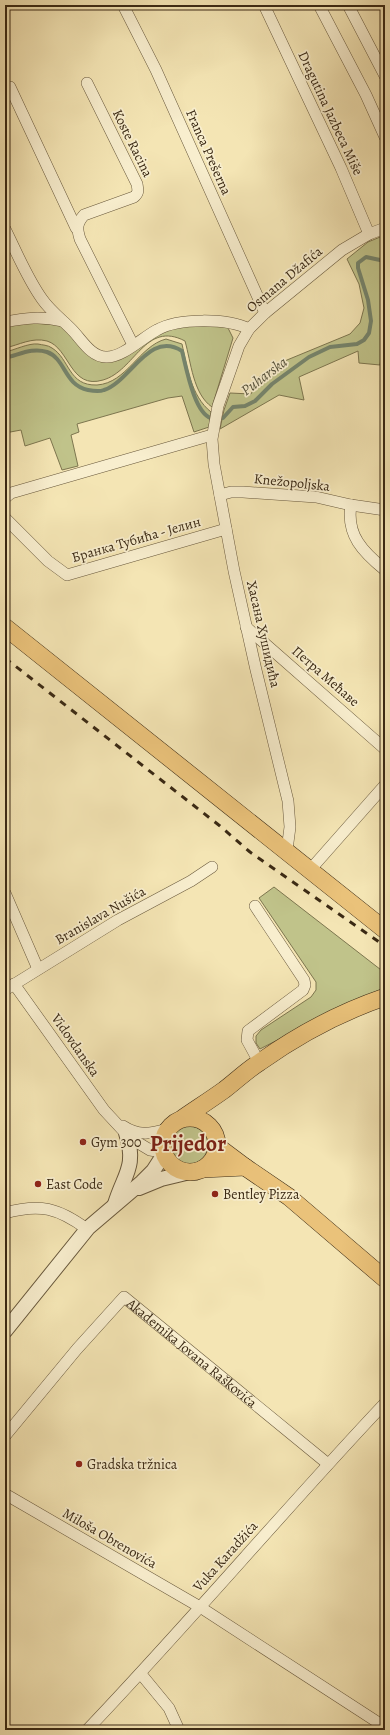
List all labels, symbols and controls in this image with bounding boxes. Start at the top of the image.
street label: Dragutina Jazbeca Miše [293,48,368,178]
street label: Koste Racina [108,106,157,181]
street label: Franca Prešerna [181,106,236,198]
street label: Osmana Džafića [242,242,327,317]
water label: Puharska [237,352,291,400]
street label: Knežopoljska [253,469,331,496]
street label: Бранка Тубића - Јелин [69,512,203,567]
street label: Хасана Хушидића [242,579,285,690]
street label: Петра Мећаве [288,642,364,711]
street label: Branislava Nušića [51,882,149,949]
street label: Vidovdanska [46,1009,105,1081]
district label: Prijedor [150,1129,226,1159]
place label: Gym 300 [91,1133,141,1152]
marker: Gym 300 [78,1137,88,1147]
place label: East Code [46,1175,103,1194]
marker: East Code [33,1179,43,1189]
place label: Bentley Pizza [223,1185,300,1204]
marker: Bentley Pizza [210,1189,220,1199]
street label: Akademika Jovana Raškovića [122,1293,261,1412]
place label: Gradska tržnica [87,1455,178,1474]
marker: Gradska tržnica [74,1459,84,1469]
street label: Miloša Obrenovića [59,1504,161,1573]
street label: Vuka Karadžića [188,1517,262,1596]

